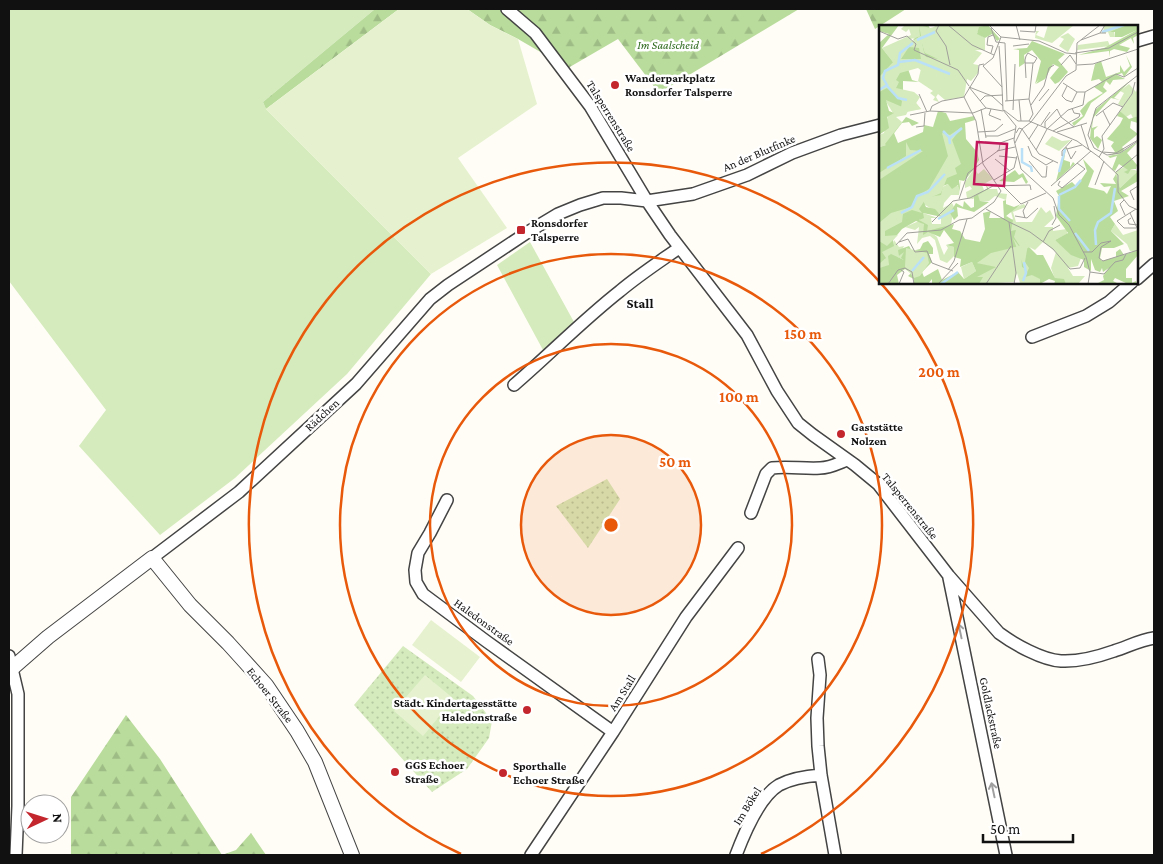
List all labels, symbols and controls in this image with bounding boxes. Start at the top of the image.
inset map [879,25,1138,284]
park label: Im Saalscheid [637,38,699,52]
place label: Wanderparkplatz Ronsdorfer Talsperre [624,71,733,99]
street label: Talsperrenstraße [584,78,638,154]
marker: Wanderparkplatz Ronsdorfer Talsperre [609,79,621,91]
street label: An der Blutfinke [721,131,797,175]
place label: Ronsdorfer Talsperre [531,216,588,244]
marker: Ronsdorfer Talsperre [515,224,527,236]
district label: Stall [627,295,653,311]
text: 150 m [784,326,822,342]
text: 200 m [918,364,960,380]
text: 100 m [719,389,759,405]
street label: Rädchen [302,395,342,434]
place label: Gaststätte Nolzen [851,420,903,448]
marker: Gaststätte Nolzen [835,428,847,440]
text: 50 m [659,454,691,470]
street label: Talsperrenstraße [879,470,941,542]
centre of rings [602,516,620,534]
street label: Haledonstraße [451,596,517,648]
one-way arrow [955,624,964,640]
street label: Echoer Straße [244,664,296,726]
street label: Am Stall [605,672,639,714]
street label: Goldlackstraße [977,676,1005,750]
place label: Städt. Kindertagesstätte Haledonstraße [394,696,517,724]
marker: Städt. Kindertagesstätte Haledonstraße [521,704,533,716]
place label: GGS Echoer Straße [405,758,465,786]
place label: Sporthalle Echoer Straße [513,759,585,787]
marker: GGS Echoer Straße [389,766,401,778]
marker: Sporthalle Echoer Straße [497,767,509,779]
one-way arrow [988,783,997,799]
street label: Im Bökel [730,784,764,828]
north arrow [20,794,70,844]
scale bar [983,812,1073,844]
text: N [50,813,66,824]
text: 50 m [990,821,1020,837]

